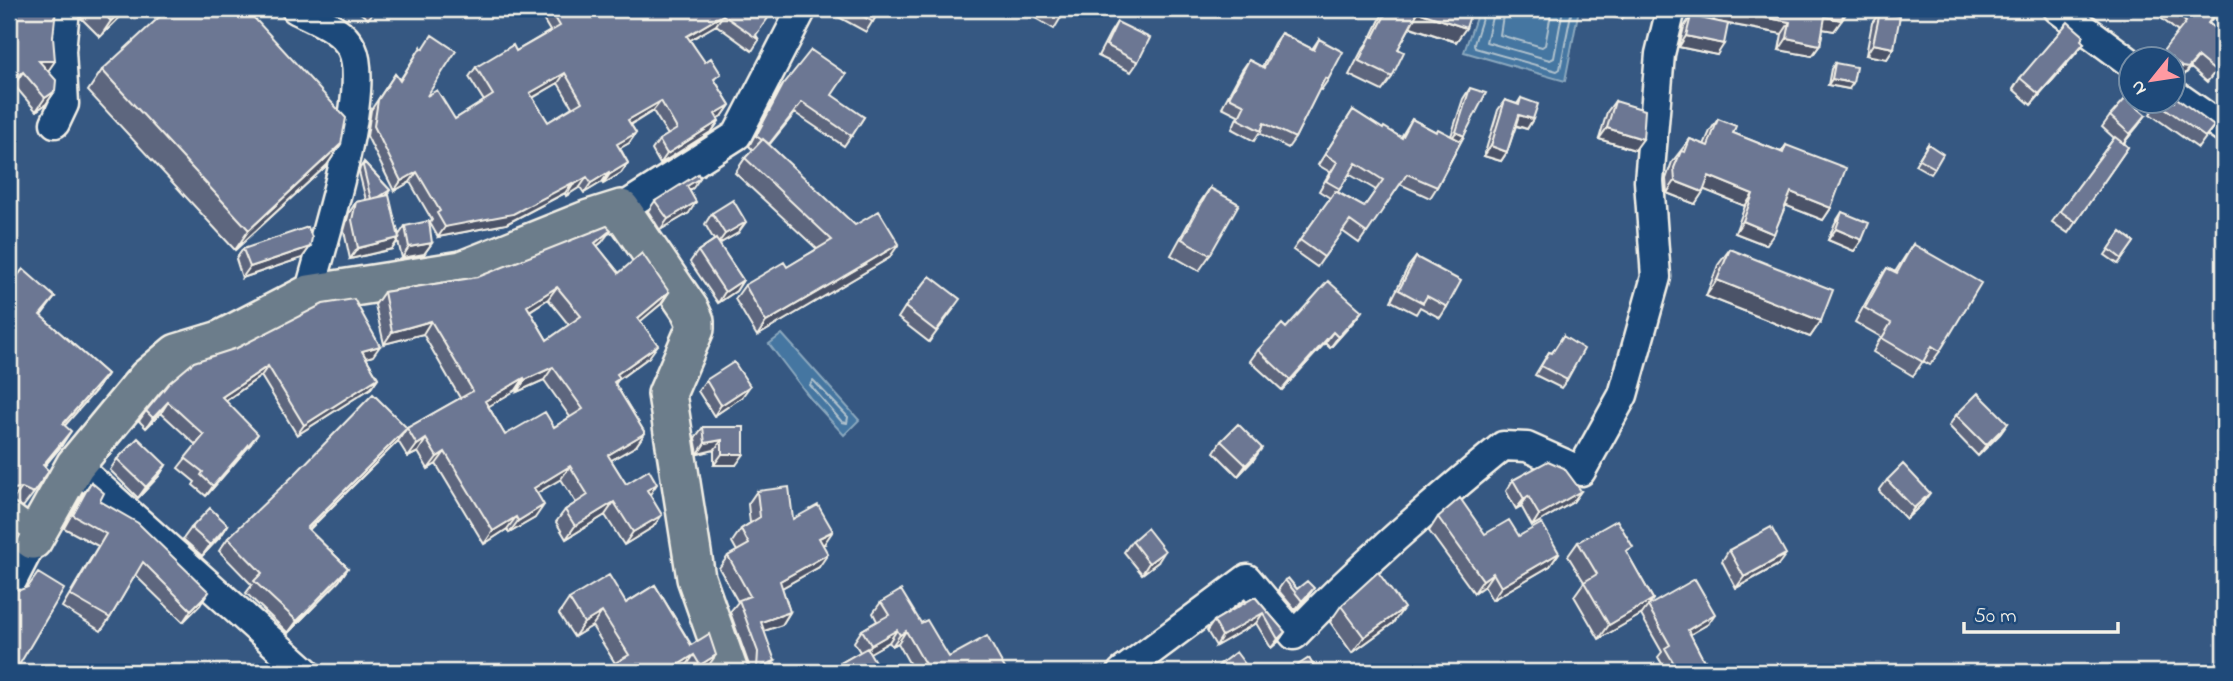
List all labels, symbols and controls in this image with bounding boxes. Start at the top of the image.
north arrow [2118,46,2188,116]
text: N [2124,75,2154,100]
scale bar [1964,590,2118,634]
text: 50 m [1974,602,2017,632]

